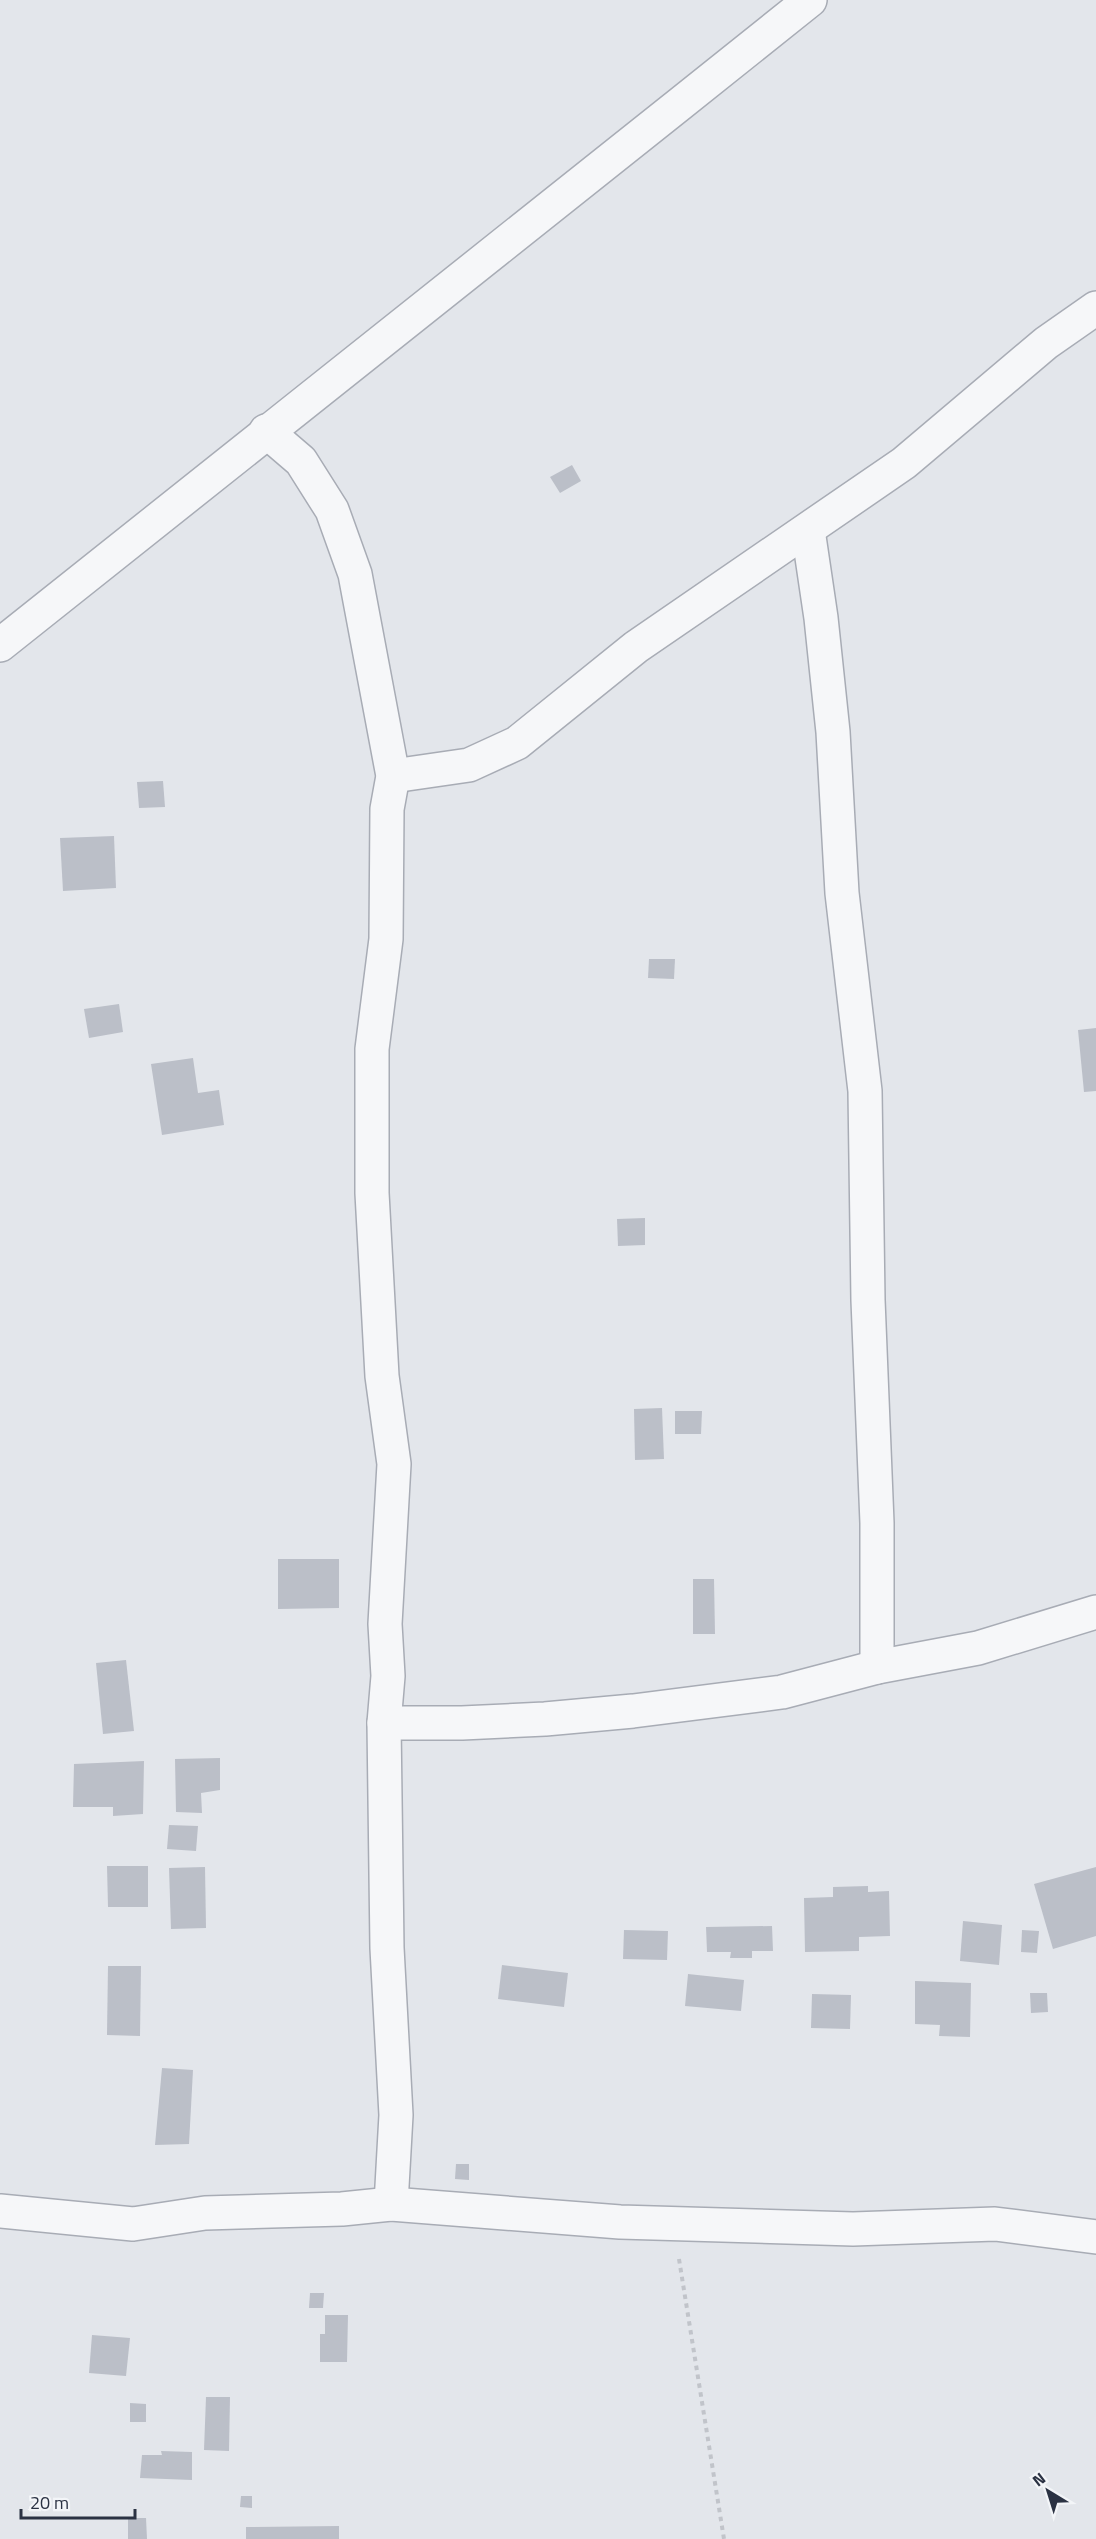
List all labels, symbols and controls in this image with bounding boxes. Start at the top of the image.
north arrow [1018,2461,1078,2521]
text: N [1027,2466,1051,2492]
scale bar [21,2482,135,2520]
text: 20 m [30,2489,69,2516]

